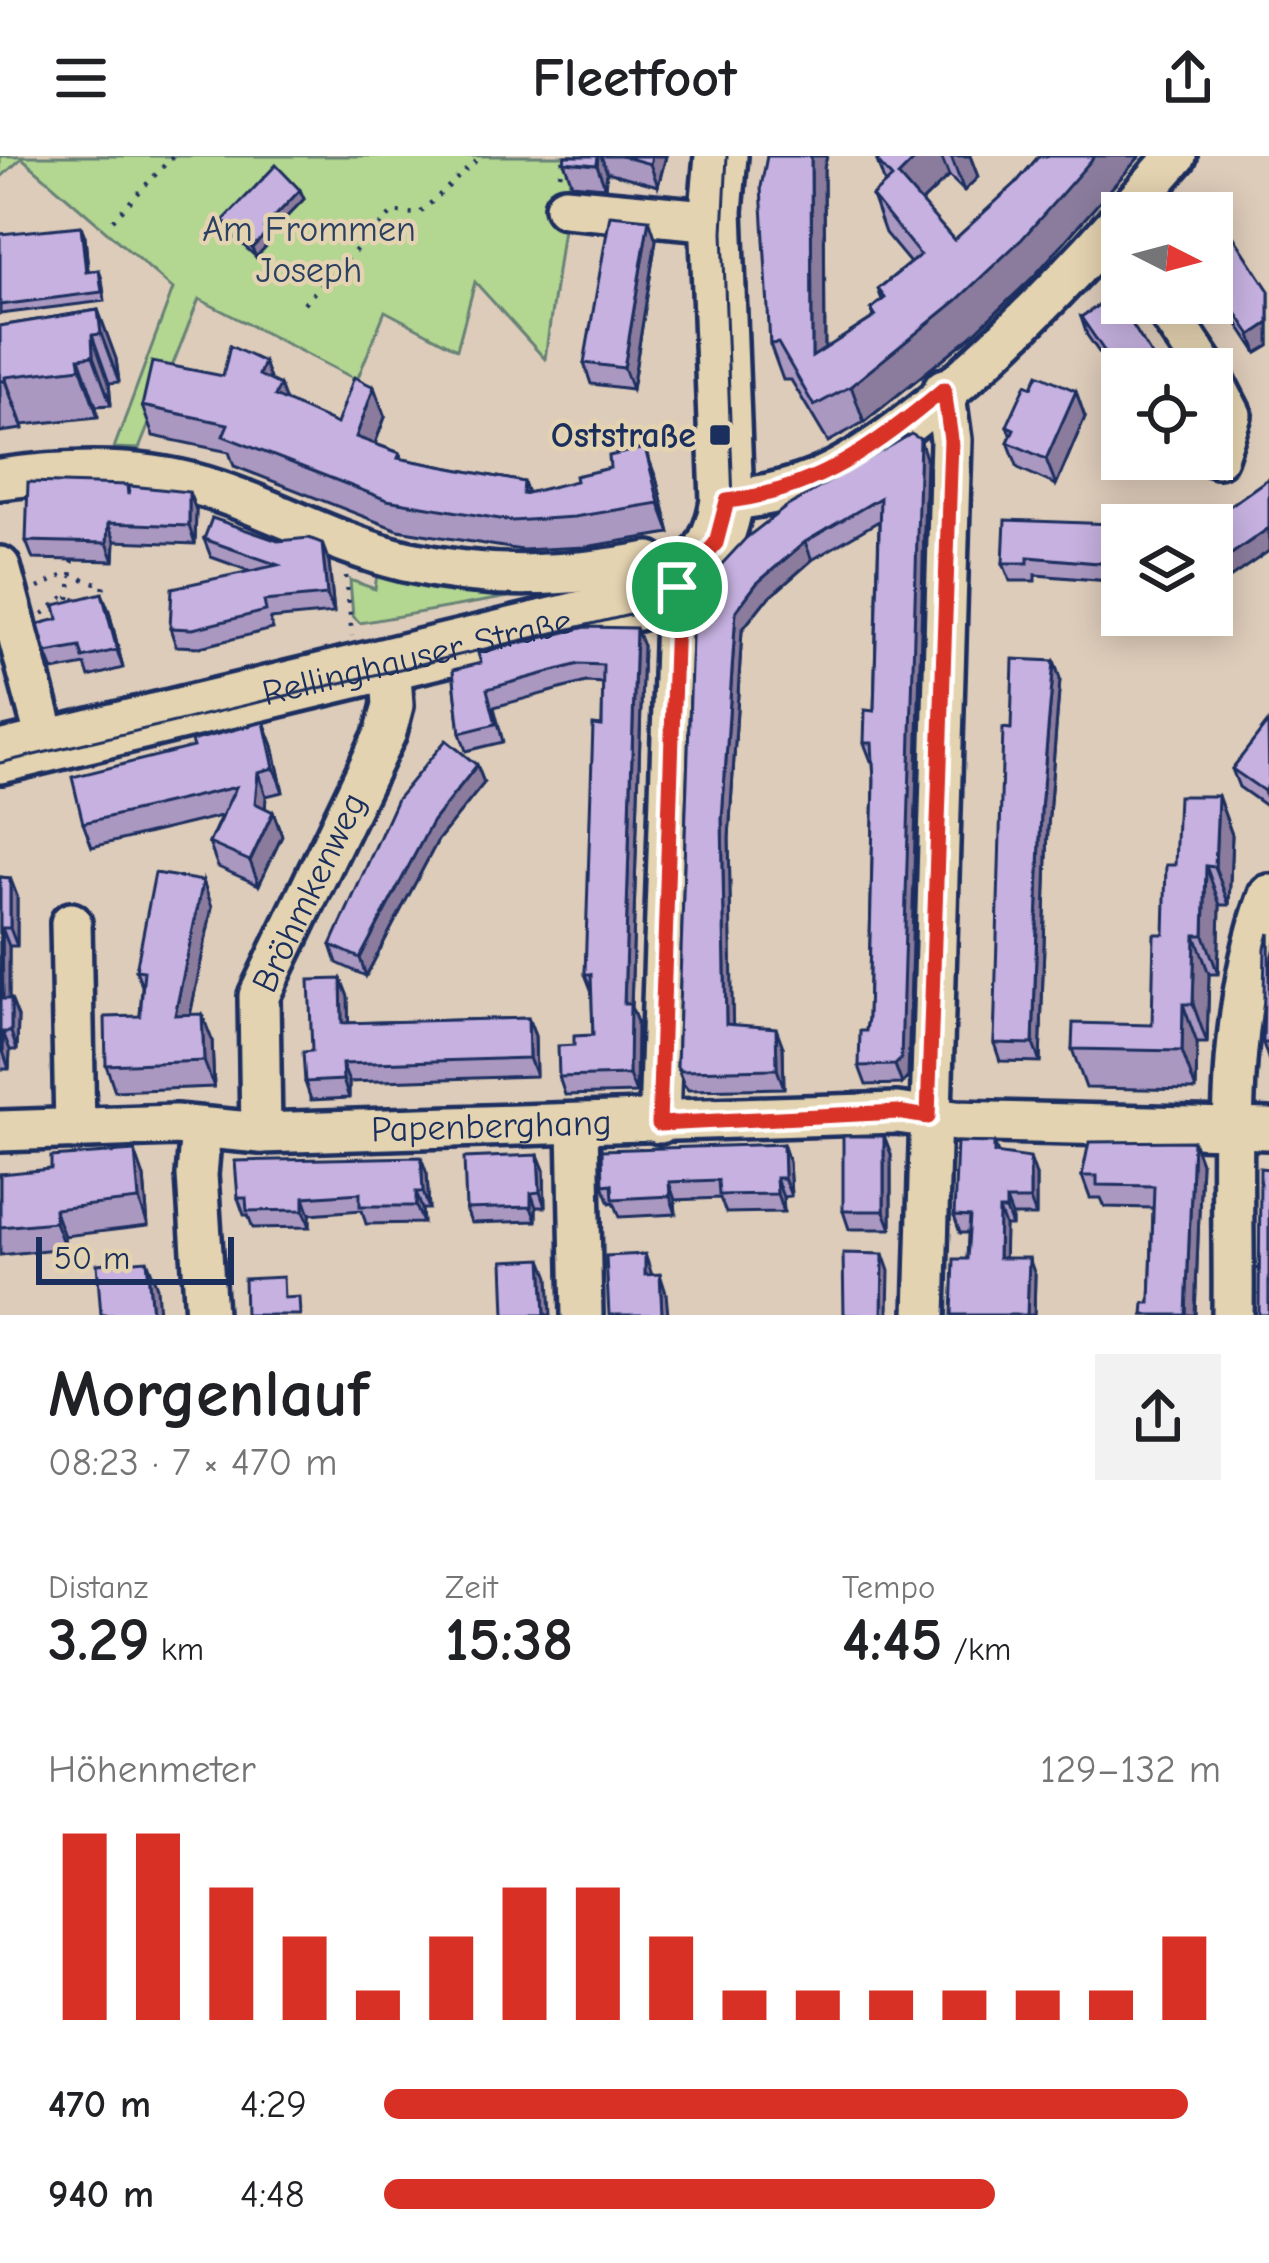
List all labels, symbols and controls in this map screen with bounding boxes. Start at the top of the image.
icon: menu [48,45,114,111]
icon: share [1155,45,1221,111]
text: Fleetfoot [532,47,737,110]
north arrow [1101,192,1233,324]
map controls [1101,192,1233,636]
park label: Am Frommen Joseph [202,209,416,291]
button: locate [1101,348,1233,480]
place label: Oststraße [551,415,696,456]
marker: Oststraße [707,422,733,448]
button: layers [1101,504,1233,636]
pin [626,536,728,638]
icon: arrive [644,554,710,620]
street label: Rellinghauser Straße [258,600,576,714]
street label: Bröhmkenweg [243,786,374,999]
street label: Papenberghang [370,1101,612,1150]
scale bar [36,1231,234,1284]
text: 50 m [54,1239,130,1277]
button: share [1095,1354,1221,1480]
text: Morgenlauf [48,1357,369,1433]
text: 08:23 · 7 × 470 m [48,1440,337,1485]
text: Distanz [48,1568,148,1606]
text: Zeit [445,1568,498,1606]
text: Tempo [842,1568,935,1606]
text: 3.29 [48,1606,150,1675]
text: 15:38 [445,1606,573,1675]
text: 4:45 [842,1606,943,1675]
text: km [150,1630,204,1668]
text: /km [943,1630,1011,1668]
text: Höhenmeter [48,1747,256,1792]
text: 129–132 m [1040,1747,1221,1792]
text: 470 m [48,2082,151,2127]
text: 4:29 [240,2082,307,2127]
text: 940 m [48,2172,154,2217]
text: 4:48 [240,2172,305,2217]

